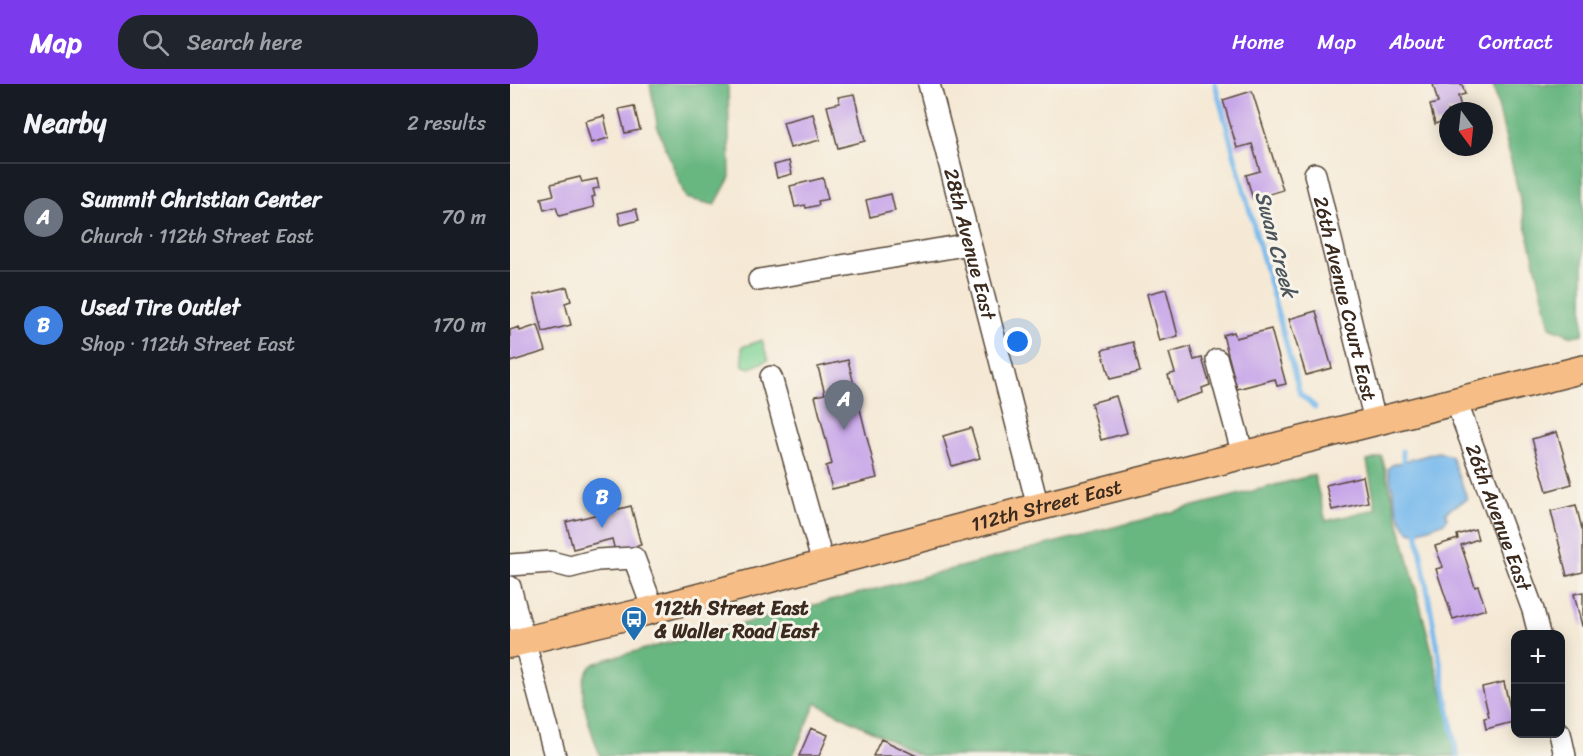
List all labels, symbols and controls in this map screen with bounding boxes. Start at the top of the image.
search box [118,15,538,69]
text: Map [30,18,82,67]
text: Search here [187,23,303,62]
text: Home [1232,23,1284,61]
text: Map [1317,23,1356,61]
text: About [1389,23,1446,61]
text: Contact [1479,23,1553,61]
icon: search [139,26,172,59]
text: Nearby [24,100,106,146]
north arrow [1439,102,1493,156]
text: 2 results [407,106,486,141]
street label: 28th Avenue East [934,164,1007,324]
text: Summit Christian Center [81,180,321,219]
water label: Swan Creek [1244,187,1309,304]
street label: 26th Avenue Court East [1303,192,1387,405]
text: A [37,200,50,235]
text: 70 m [441,200,486,235]
text: Church · 112th Street East [81,219,314,254]
text: Used Tire Outlet [81,288,240,327]
text: B [37,308,50,343]
text: 170 m [433,308,486,343]
text: Shop · 112th Street East [81,327,295,362]
your location [1003,327,1032,356]
pin: A [824,380,864,430]
street label: 26th Avenue East [1456,439,1542,597]
street label: 112th Street East [967,469,1126,542]
pin: B [582,478,622,528]
place label: 112th Street East & Waller Road East [654,591,821,649]
bus stop icon: 112th Street East & Waller Road East [619,604,649,642]
map controls [1511,630,1565,738]
button: + [1511,630,1565,684]
button: − [1511,684,1565,738]

